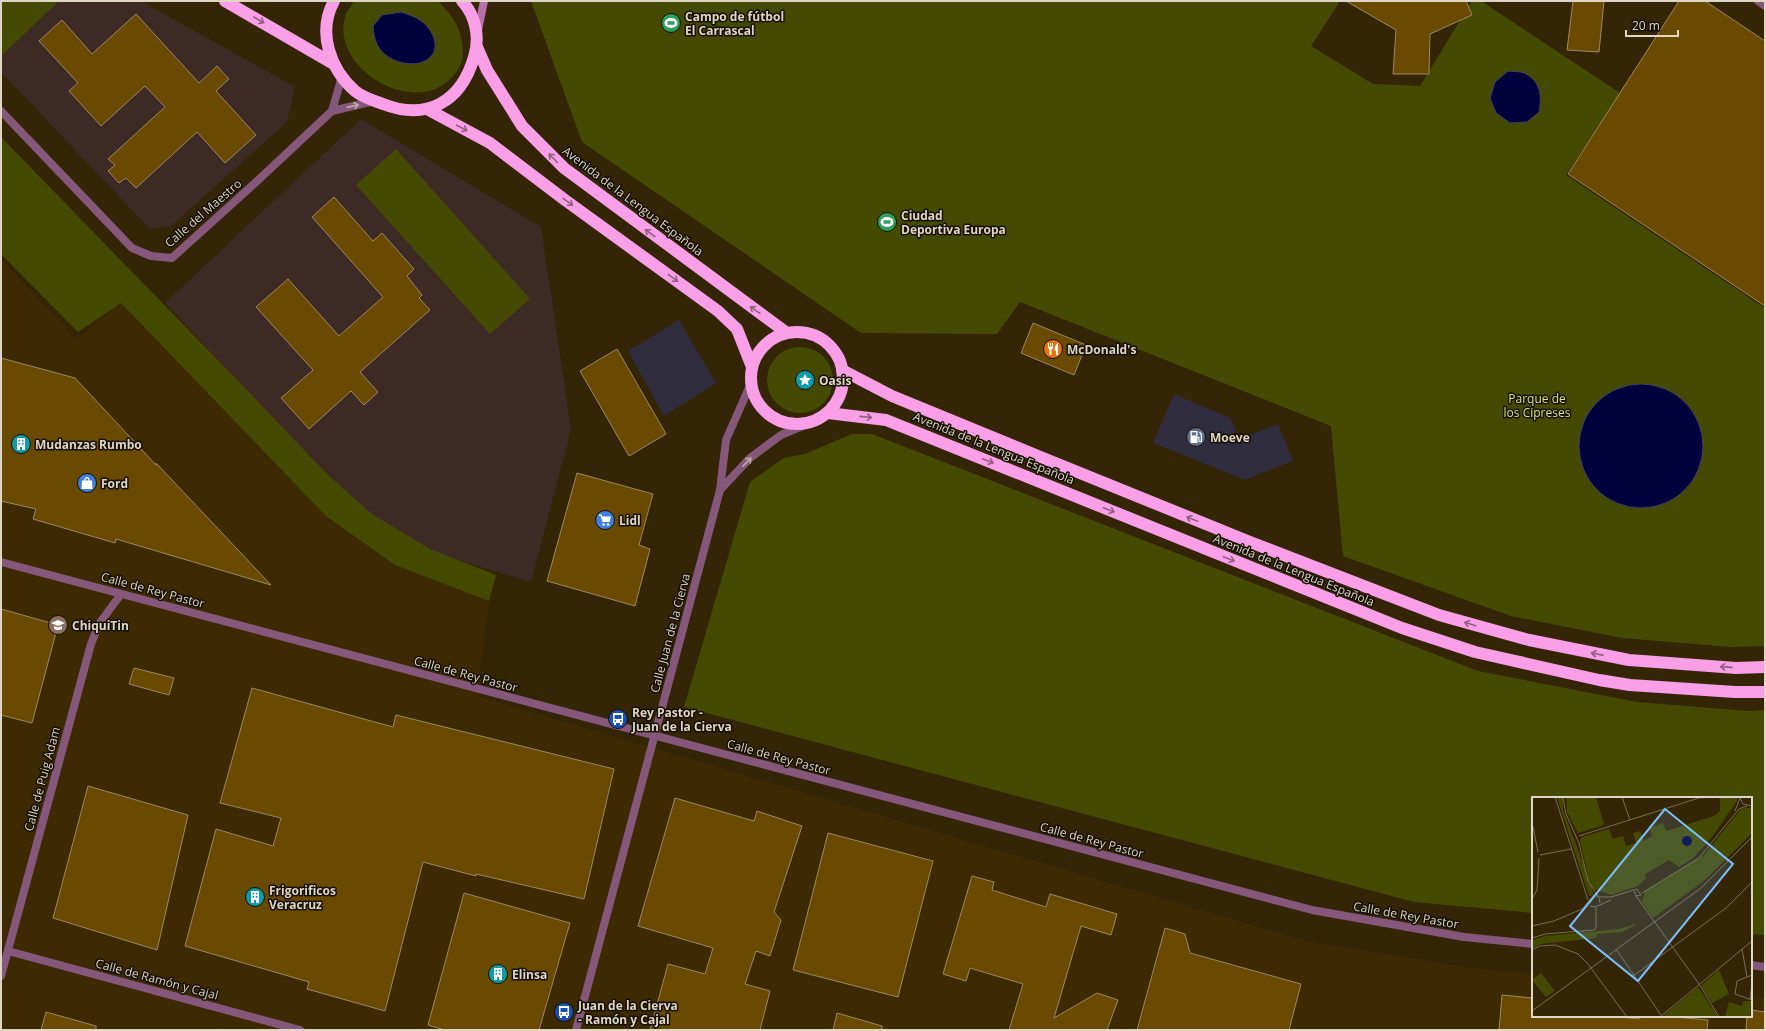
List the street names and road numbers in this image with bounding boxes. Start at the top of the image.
street label: Avenida de la Lengua Española [559,142,707,260]
street label: Calle del Maestro [161,175,245,251]
street label: Avenida de la Lengua Española [911,408,1077,488]
street label: Avenida de la Lengua Española [1211,530,1377,610]
street label: Calle de Rey Pastor [99,568,207,612]
street label: Calle Juan de la Cierva [646,572,694,694]
street label: Calle de Rey Pastor [412,652,520,696]
street label: Calle de Puig Adam [20,725,64,833]
street label: Calle de Rey Pastor [725,735,833,779]
street label: Calle de Rey Pastor [1038,818,1146,862]
street label: Calle de Rey Pastor [1352,897,1460,933]
street label: Calle de Ramón y Cajal [94,954,220,1004]

